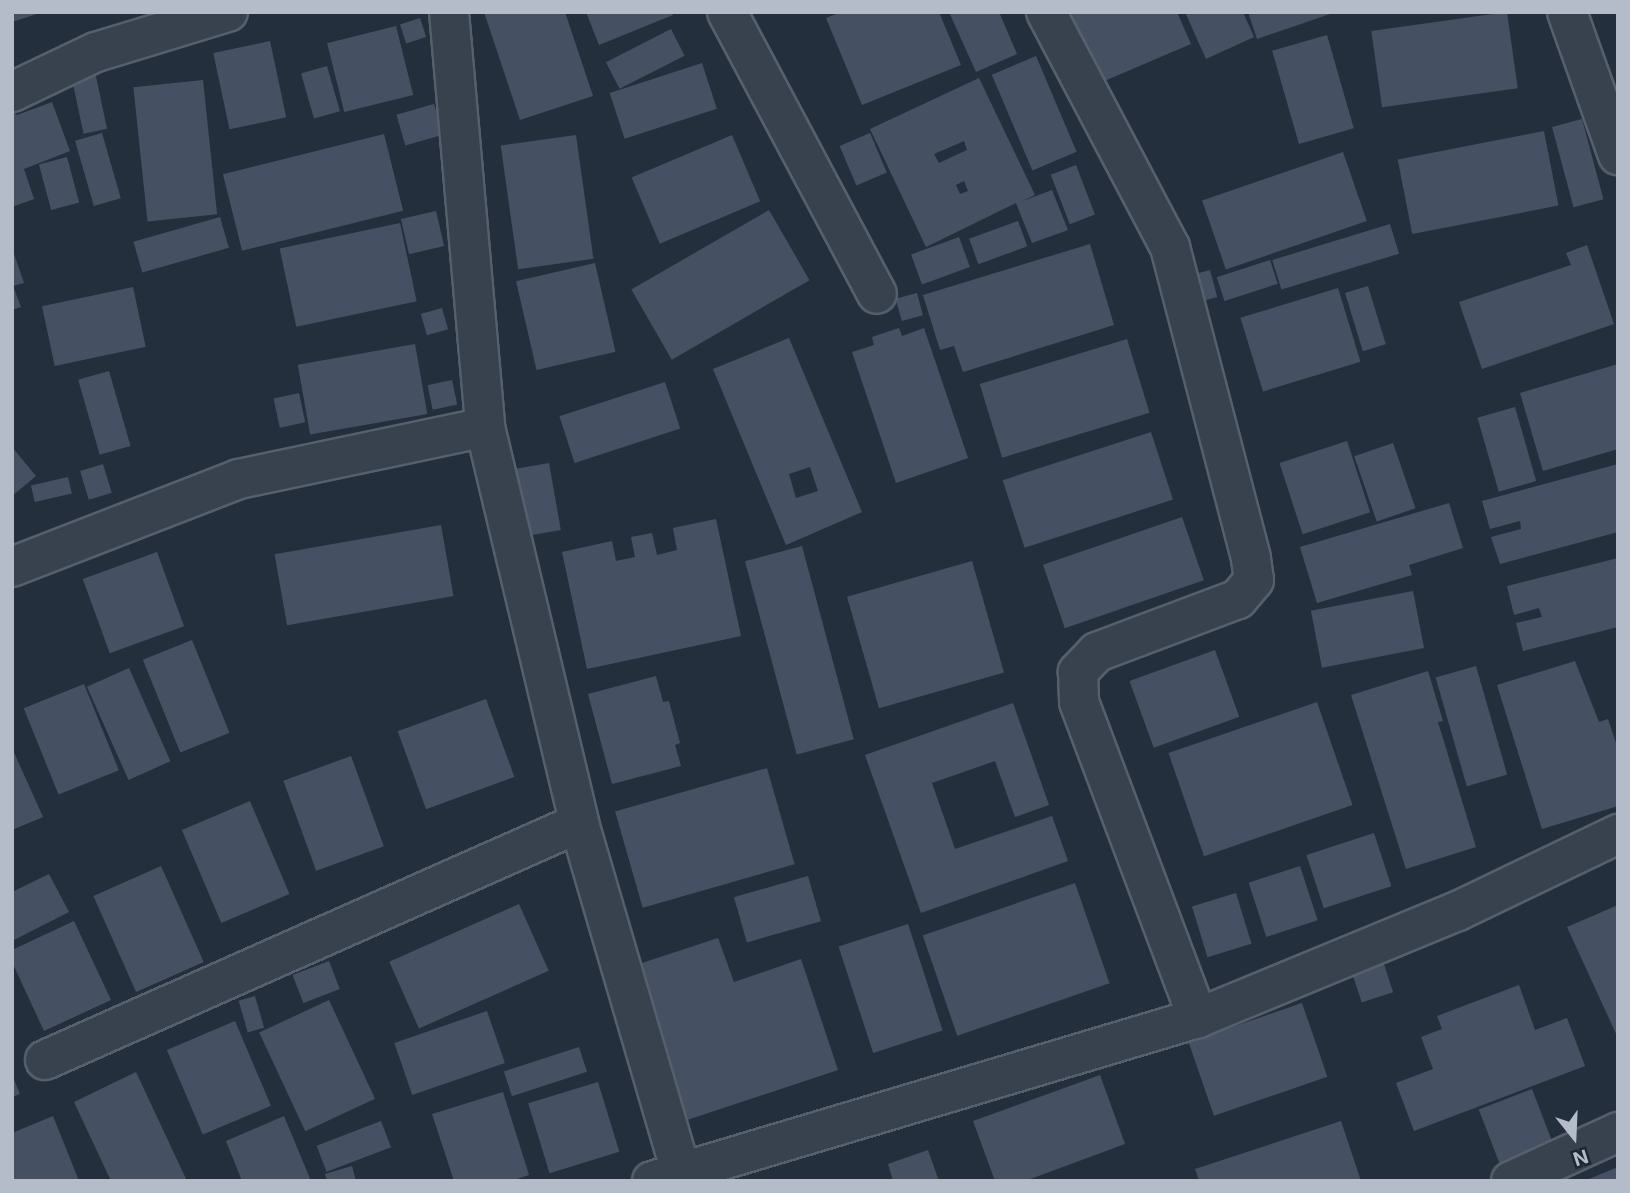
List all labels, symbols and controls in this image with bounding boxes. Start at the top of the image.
north arrow [1539,1102,1609,1172]
text: N [1570,1144,1591,1171]

